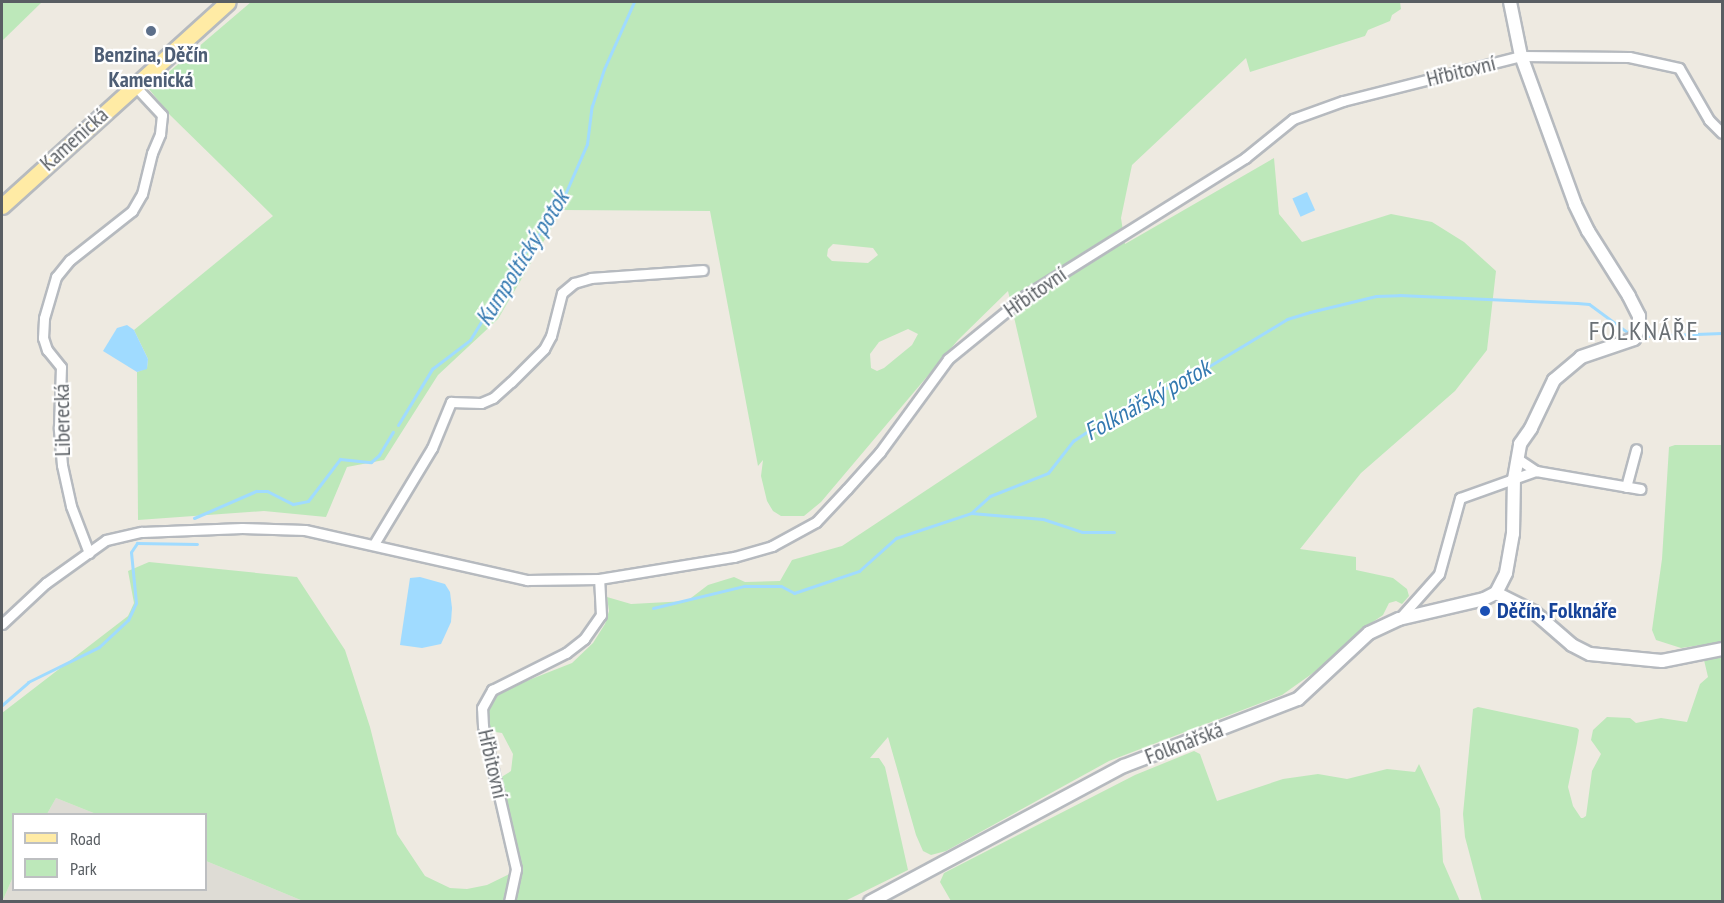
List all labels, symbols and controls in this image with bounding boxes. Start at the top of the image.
marker: Benzina, Děčín Kamenická [144,24,158,38]
place label: Benzina, Děčín Kamenická [93,41,209,92]
street label: Hřbitovní [1424,50,1498,92]
street label: Kamenická [35,102,113,176]
water label: Kumpoltický potok [469,185,575,331]
street label: Hřbitovní [999,261,1071,323]
district label: FOLKNÁŘE [1589,315,1699,347]
water label: Folknářský potok [1079,353,1215,447]
street label: Liberecká [48,383,76,457]
place label: Děčín, Folknáře [1497,598,1618,624]
marker: Děčín, Folknáře [1478,604,1492,618]
street label: Folknářská [1141,716,1227,770]
street label: Hřbitovní [472,727,514,801]
legend [12,813,207,891]
text: Road [70,827,101,850]
text: Park [70,857,97,880]

